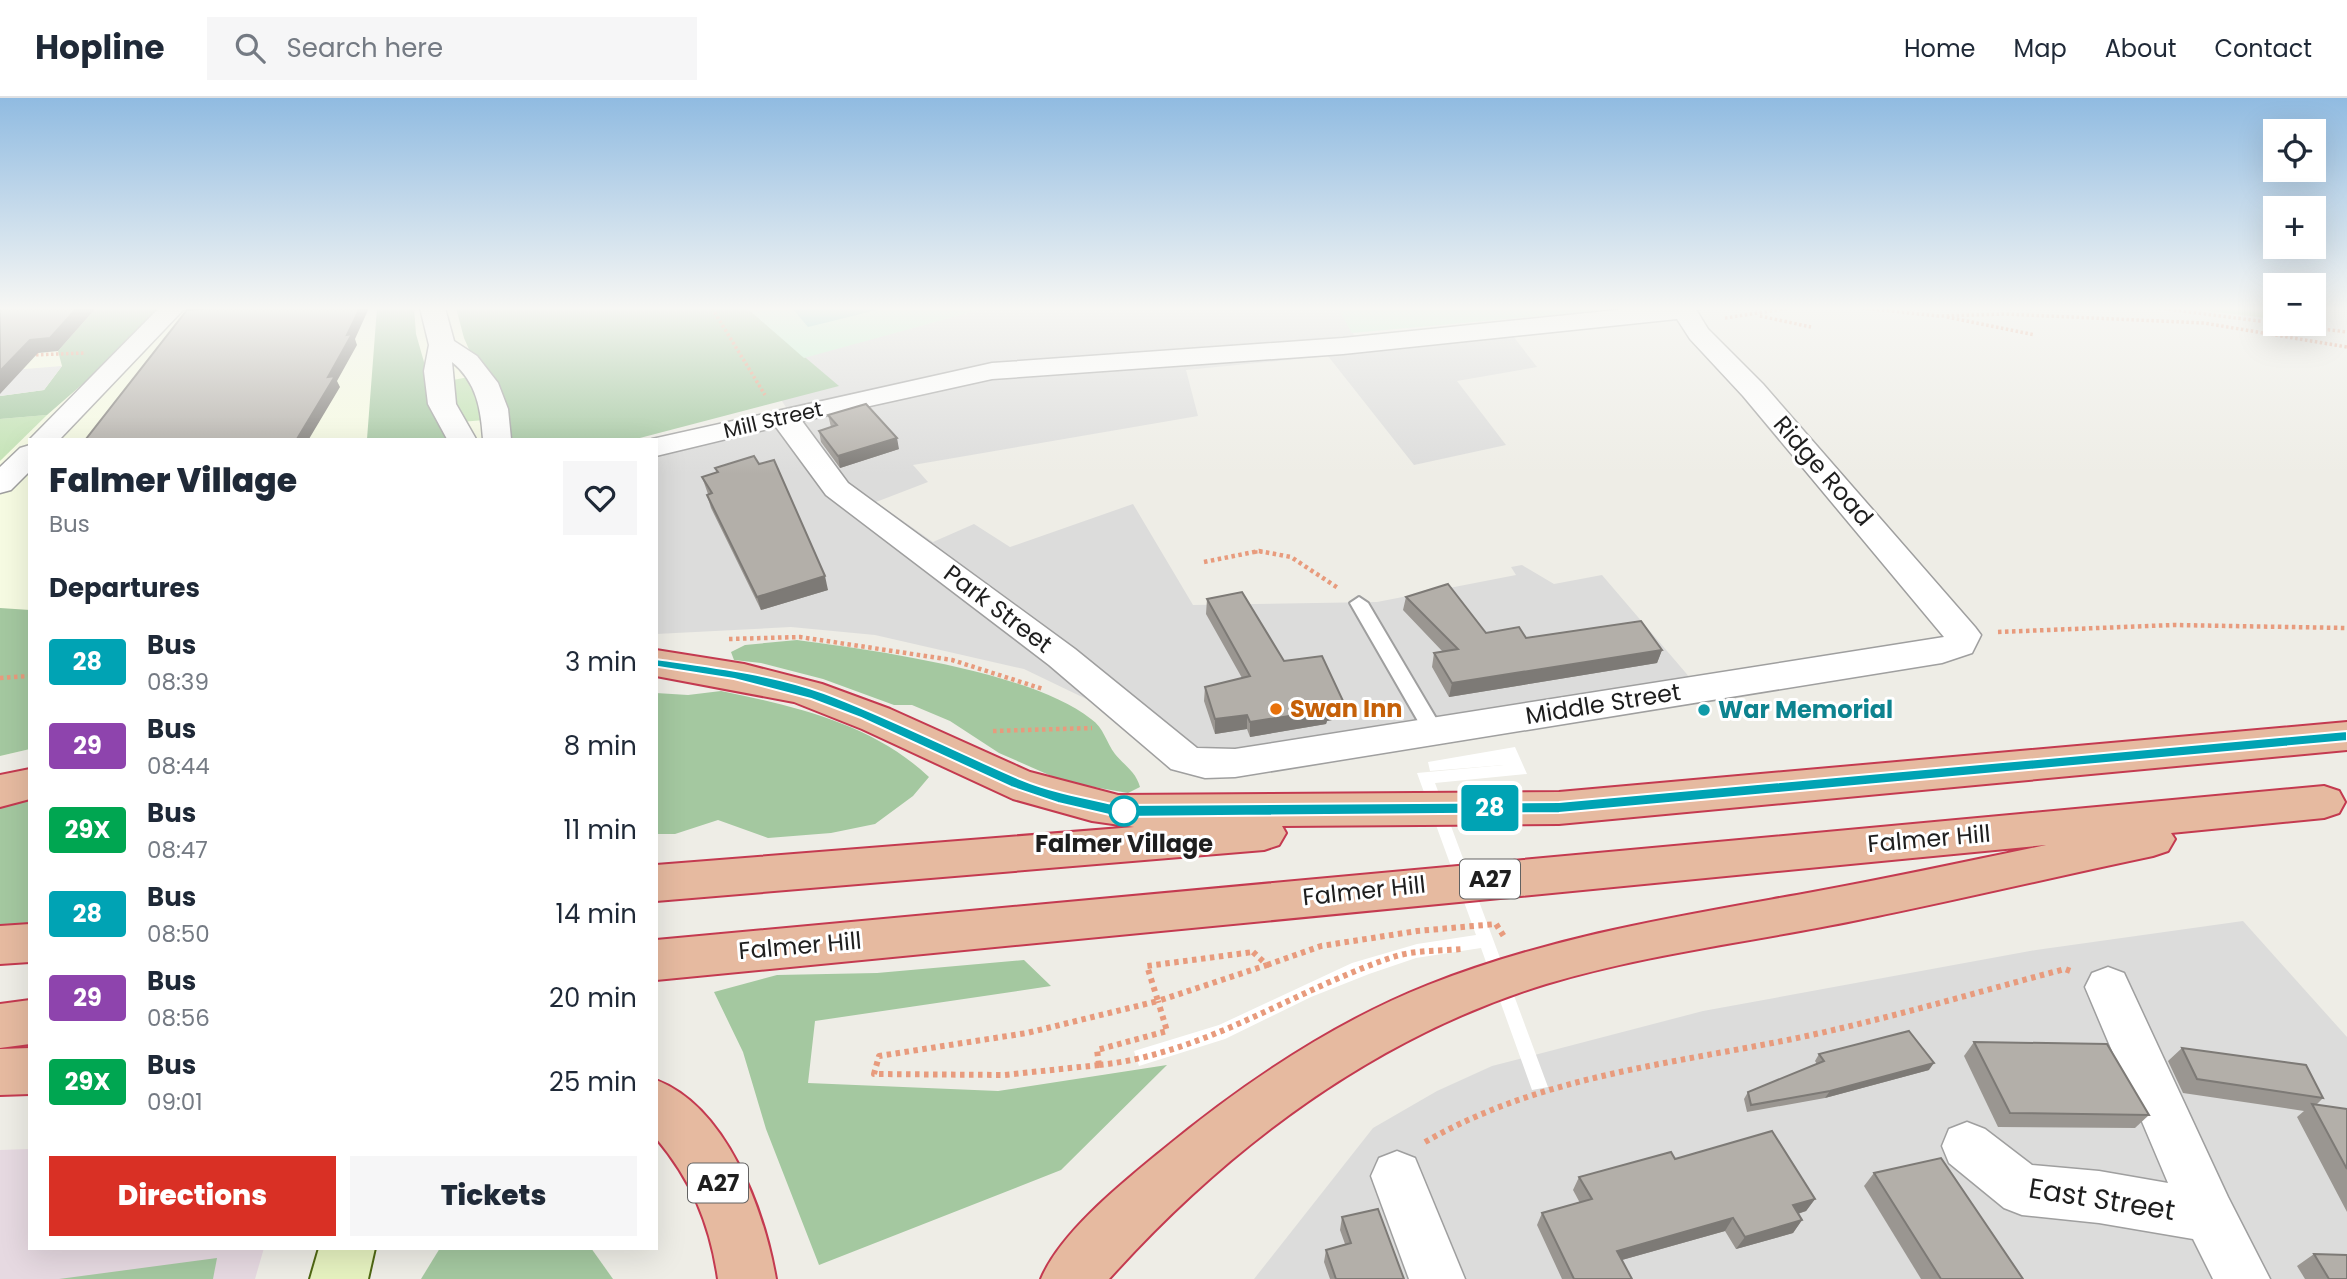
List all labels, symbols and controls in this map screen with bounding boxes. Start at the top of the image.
search box [207,17,697,80]
text: Hopline [35,24,165,71]
icon: search [231,29,269,67]
text: Search here [287,30,443,66]
text: Home [1904,32,1976,65]
text: Map [2014,32,2067,65]
text: About [2105,32,2176,65]
text: Contact [2214,32,2312,65]
map controls [2263,119,2326,336]
button: locate [2263,119,2326,182]
button: + [2263,196,2326,259]
button: − [2263,273,2326,336]
street label: Mill Street [721,394,825,445]
street label: Ridge Road [1766,408,1881,533]
text: Falmer Village [49,457,297,504]
button: heart [563,461,637,535]
text: Bus [49,508,90,540]
street label: Park Street [937,557,1059,660]
text: Departures [49,570,200,606]
text: Bus [147,627,196,663]
text: 3 min [565,644,637,680]
text: 28 [73,645,102,678]
text: 08:39 [147,666,209,698]
street label: Middle Street [1523,675,1683,732]
place label: Swan Inn [1290,692,1403,725]
place label: War Memorial [1718,693,1893,726]
marker: Swan Inn [1268,701,1284,717]
marker: War Memorial [1696,702,1712,718]
text: Bus [147,711,196,747]
text: 8 min [564,728,637,764]
text: 29 [73,729,102,762]
text: 08:44 [147,750,210,782]
line badge: 28 [1458,785,1522,831]
text: 28 [1475,791,1505,824]
text: Bus [147,795,196,831]
marker: Falmer Village [1109,796,1139,826]
text: 11 min [564,812,637,848]
text: 29X [65,813,110,846]
street label: Falmer Hill [1866,817,1992,860]
place label: Falmer Village [1035,827,1213,860]
text: 08:47 [147,834,208,866]
road number: A27 [1460,860,1520,898]
street label: Falmer Hill [1301,868,1427,913]
text: Bus [147,879,196,915]
text: 14 min [556,896,637,932]
text: 28 [73,897,102,930]
text: 08:50 [147,918,210,950]
street label: Falmer Hill [737,924,863,967]
text: Bus [147,963,196,999]
text: 20 min [549,980,637,1016]
text: 29 [73,981,102,1014]
text: 08:56 [147,1002,210,1034]
text: Bus [147,1047,196,1083]
text: 25 min [549,1064,637,1100]
text: 29X [65,1065,110,1098]
text: 09:01 [147,1086,203,1118]
button: Directions [49,1156,336,1236]
button: Tickets [350,1156,637,1236]
road number: A27 [688,1164,748,1202]
street label: East Street [2026,1169,2178,1230]

